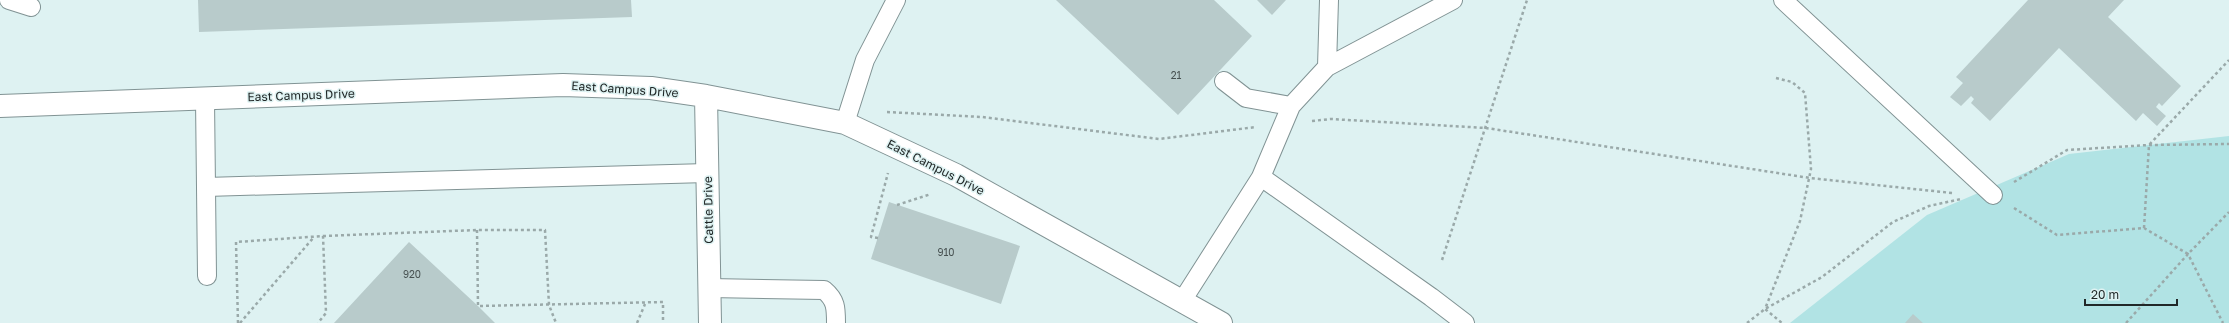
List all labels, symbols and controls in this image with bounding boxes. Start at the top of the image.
house number: 21 [1171,69,1181,81]
street label: East Campus Drive [571,78,679,100]
street label: East Campus Drive [247,86,355,104]
street label: East Campus Drive [885,136,987,198]
street label: Cattle Drive [700,176,716,244]
house number: 910 [937,246,955,258]
house number: 920 [403,268,421,280]
scale bar [2085,281,2177,307]
text: 20 m [2091,287,2119,302]

